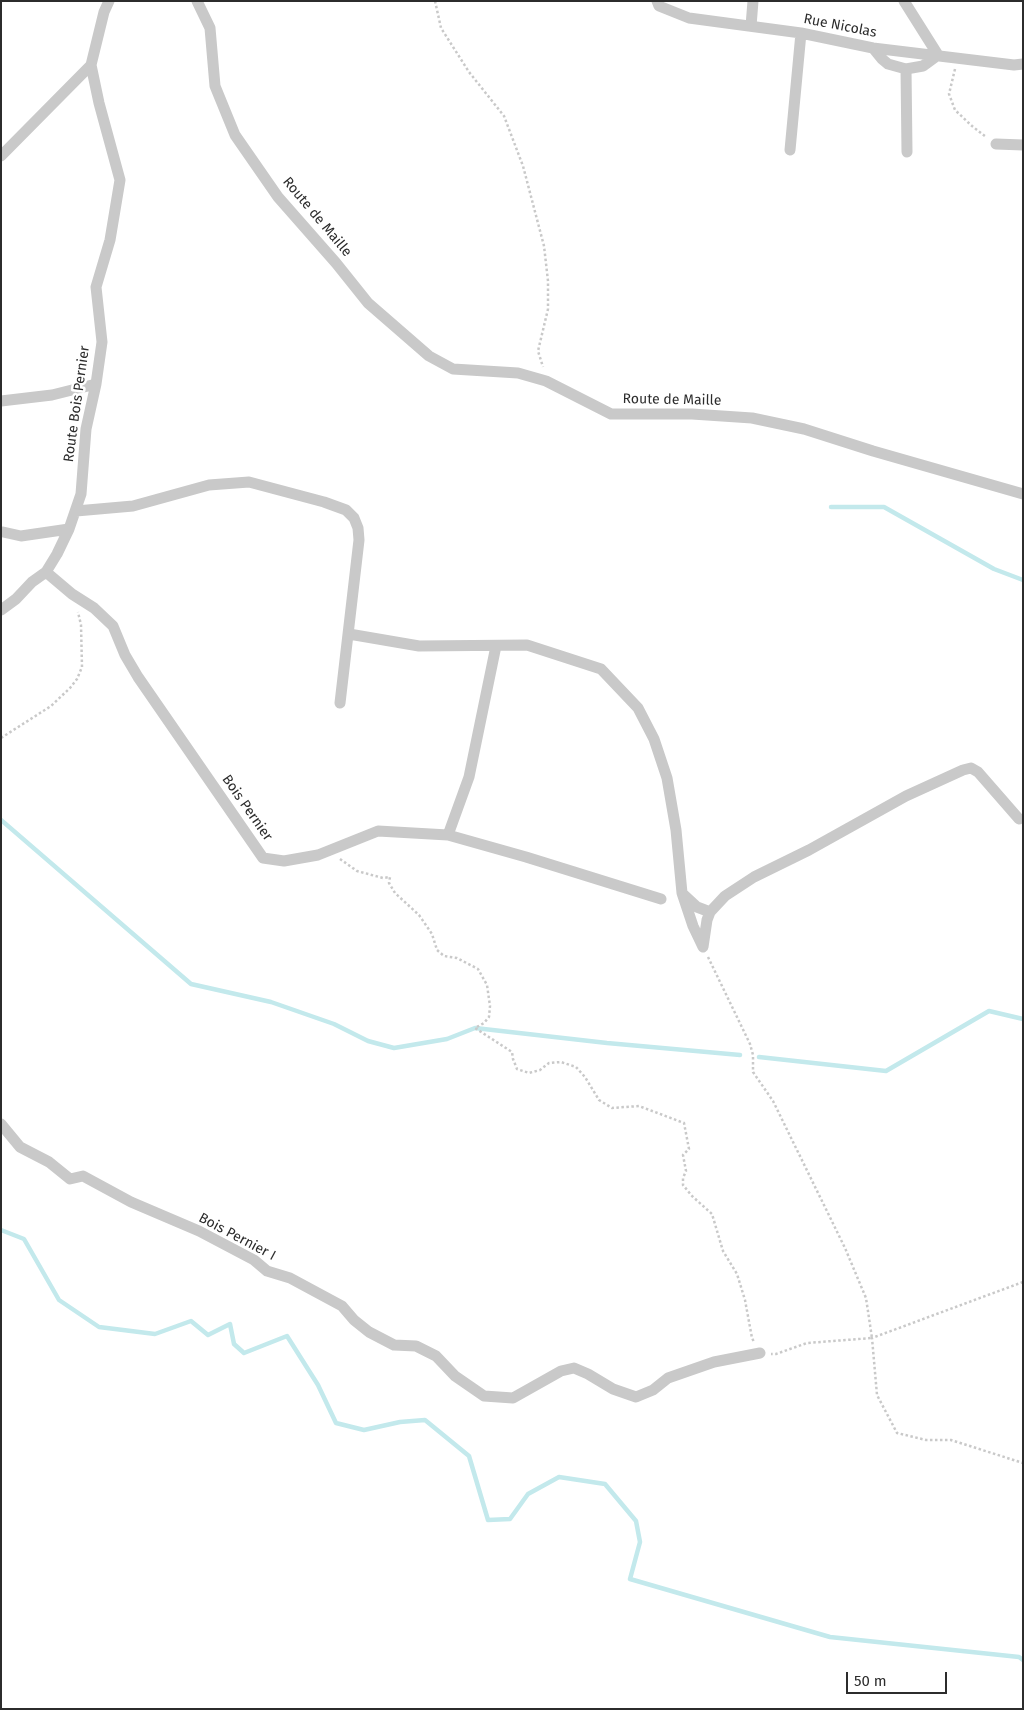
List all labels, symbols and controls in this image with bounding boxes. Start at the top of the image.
street label: Rue Nicolas [802,11,878,41]
street label: Route de Maille [279,174,355,260]
street label: Route Bois Pernier [60,345,94,463]
street label: Route de Maille [623,391,721,409]
street label: Bois Pernier [218,772,276,844]
street label: Bois Pernier I [196,1210,278,1264]
scale bar [849,1662,950,1694]
text: 50 m [854,1672,887,1690]

